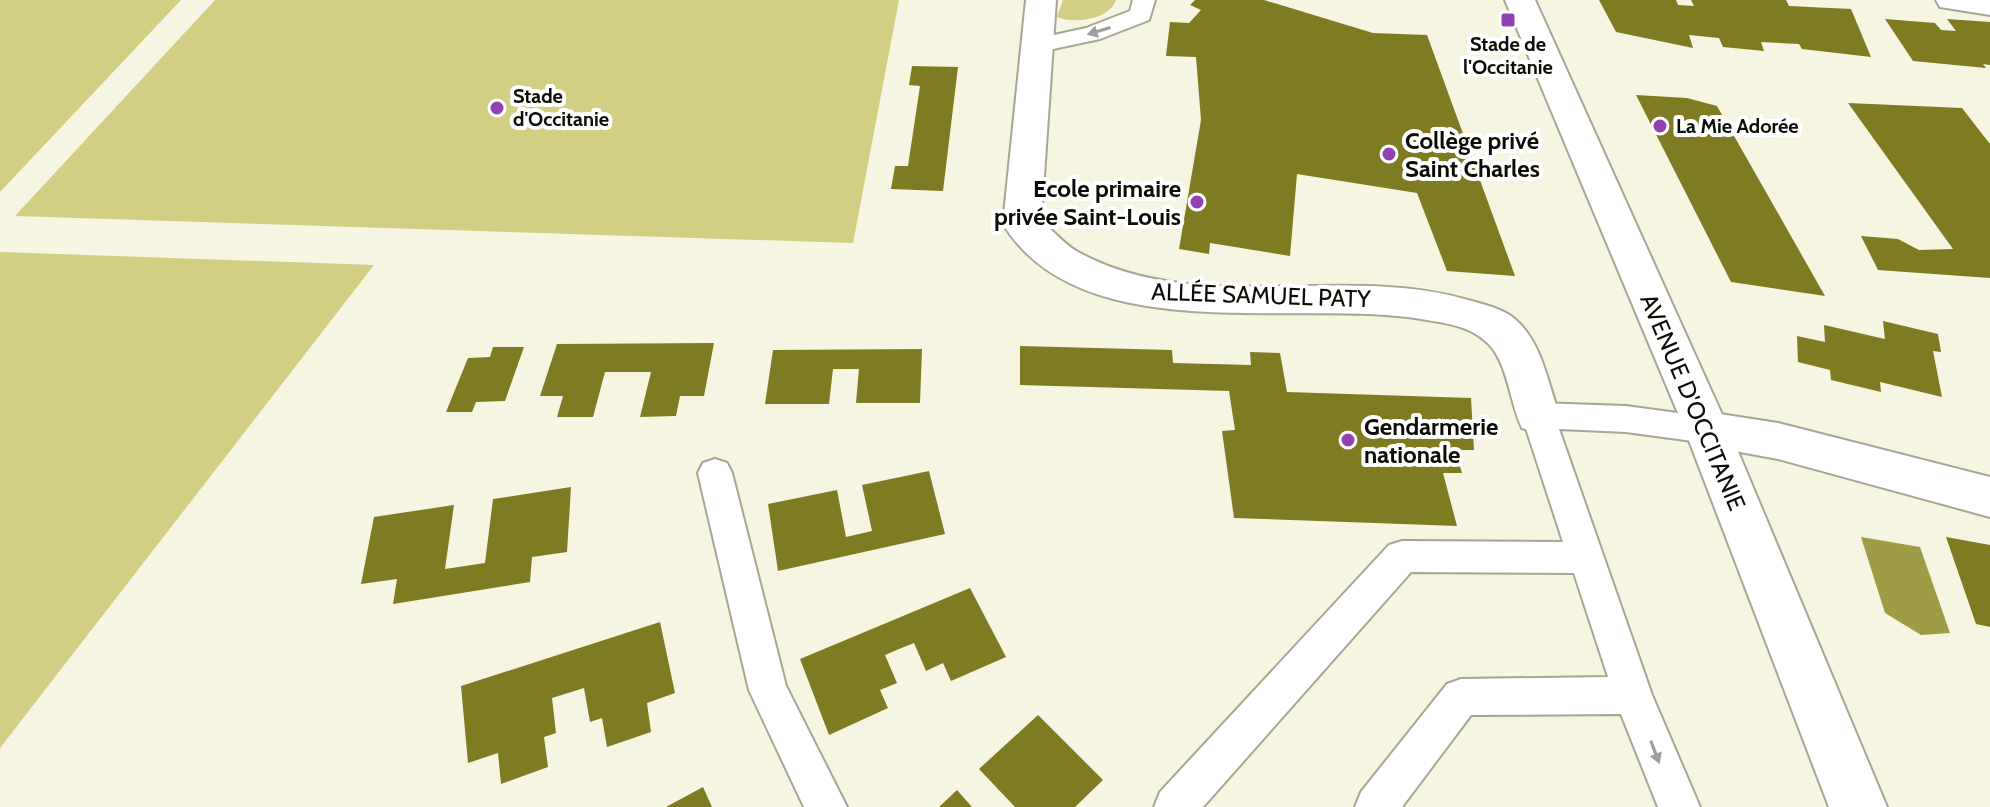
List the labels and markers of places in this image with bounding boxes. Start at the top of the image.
marker: Stade de l'Occitanie [1499,11,1517,29]
place label: Stade de l'Occitanie [1463,32,1553,79]
place label: Stade d'Occitanie [513,84,609,131]
marker: Stade d'Occitanie [488,99,506,117]
place label: La Mie Adorée [1676,114,1799,138]
marker: La Mie Adorée [1651,117,1669,135]
place label: Collège privé Saint Charles [1405,126,1540,183]
marker: Collège privé Saint Charles [1380,145,1398,163]
place label: Ecole primaire privée Saint-Louis [994,174,1181,231]
marker: Ecole primaire privée Saint-Louis [1188,193,1206,211]
place label: Gendarmerie nationale [1364,412,1498,469]
marker: Gendarmerie nationale [1339,431,1357,449]

